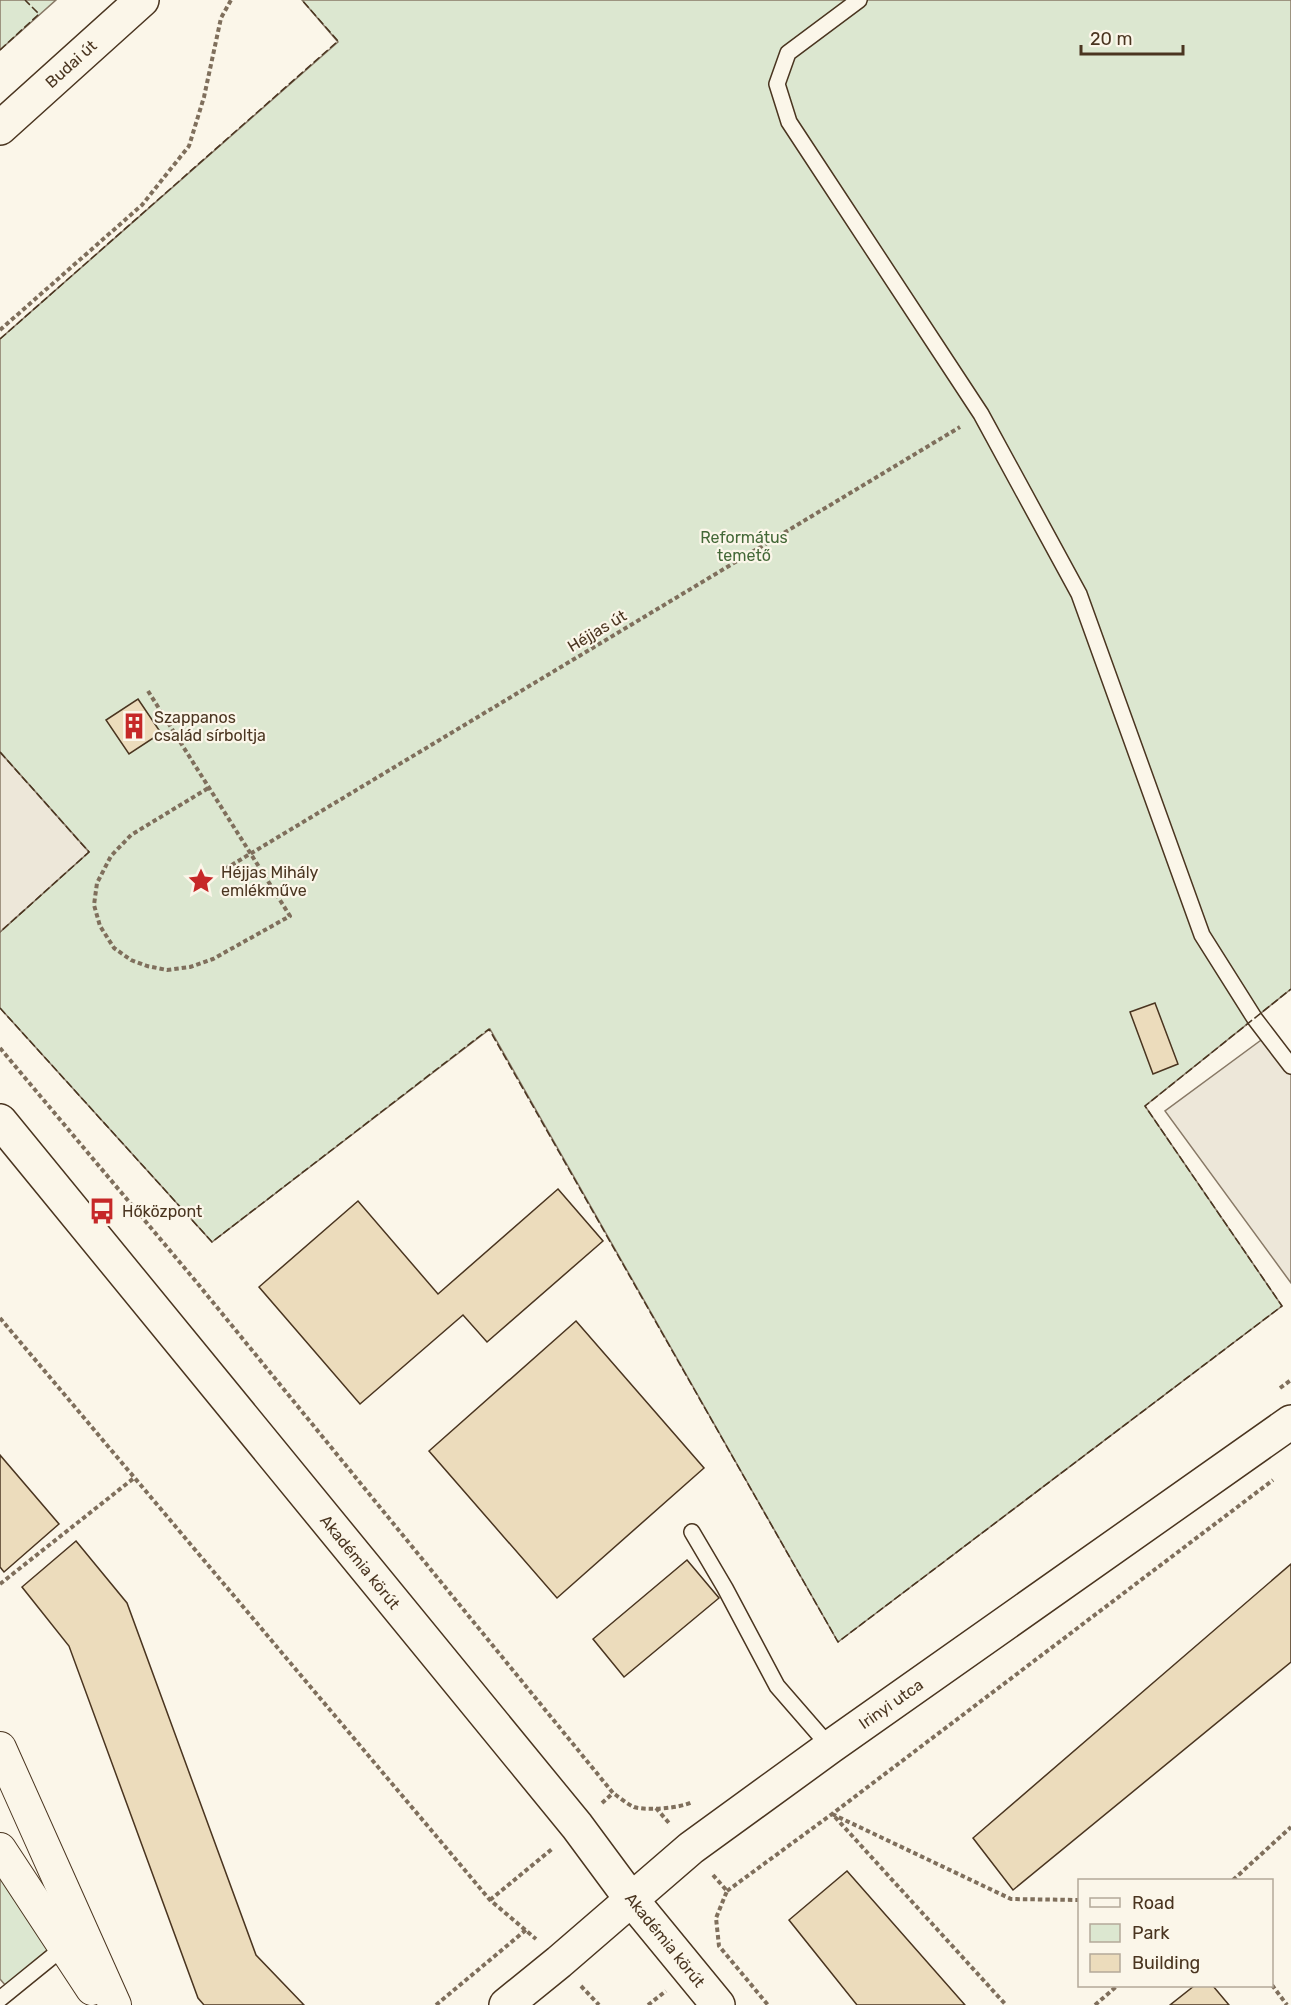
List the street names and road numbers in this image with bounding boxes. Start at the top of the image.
street label: Budai út [41,36,101,92]
street label: Héjjas út [564,606,630,656]
street label: Akadémia körút [316,1511,404,1613]
street label: Irinyi utca [855,1675,927,1733]
street label: Akadémia körút [621,1889,709,1991]

